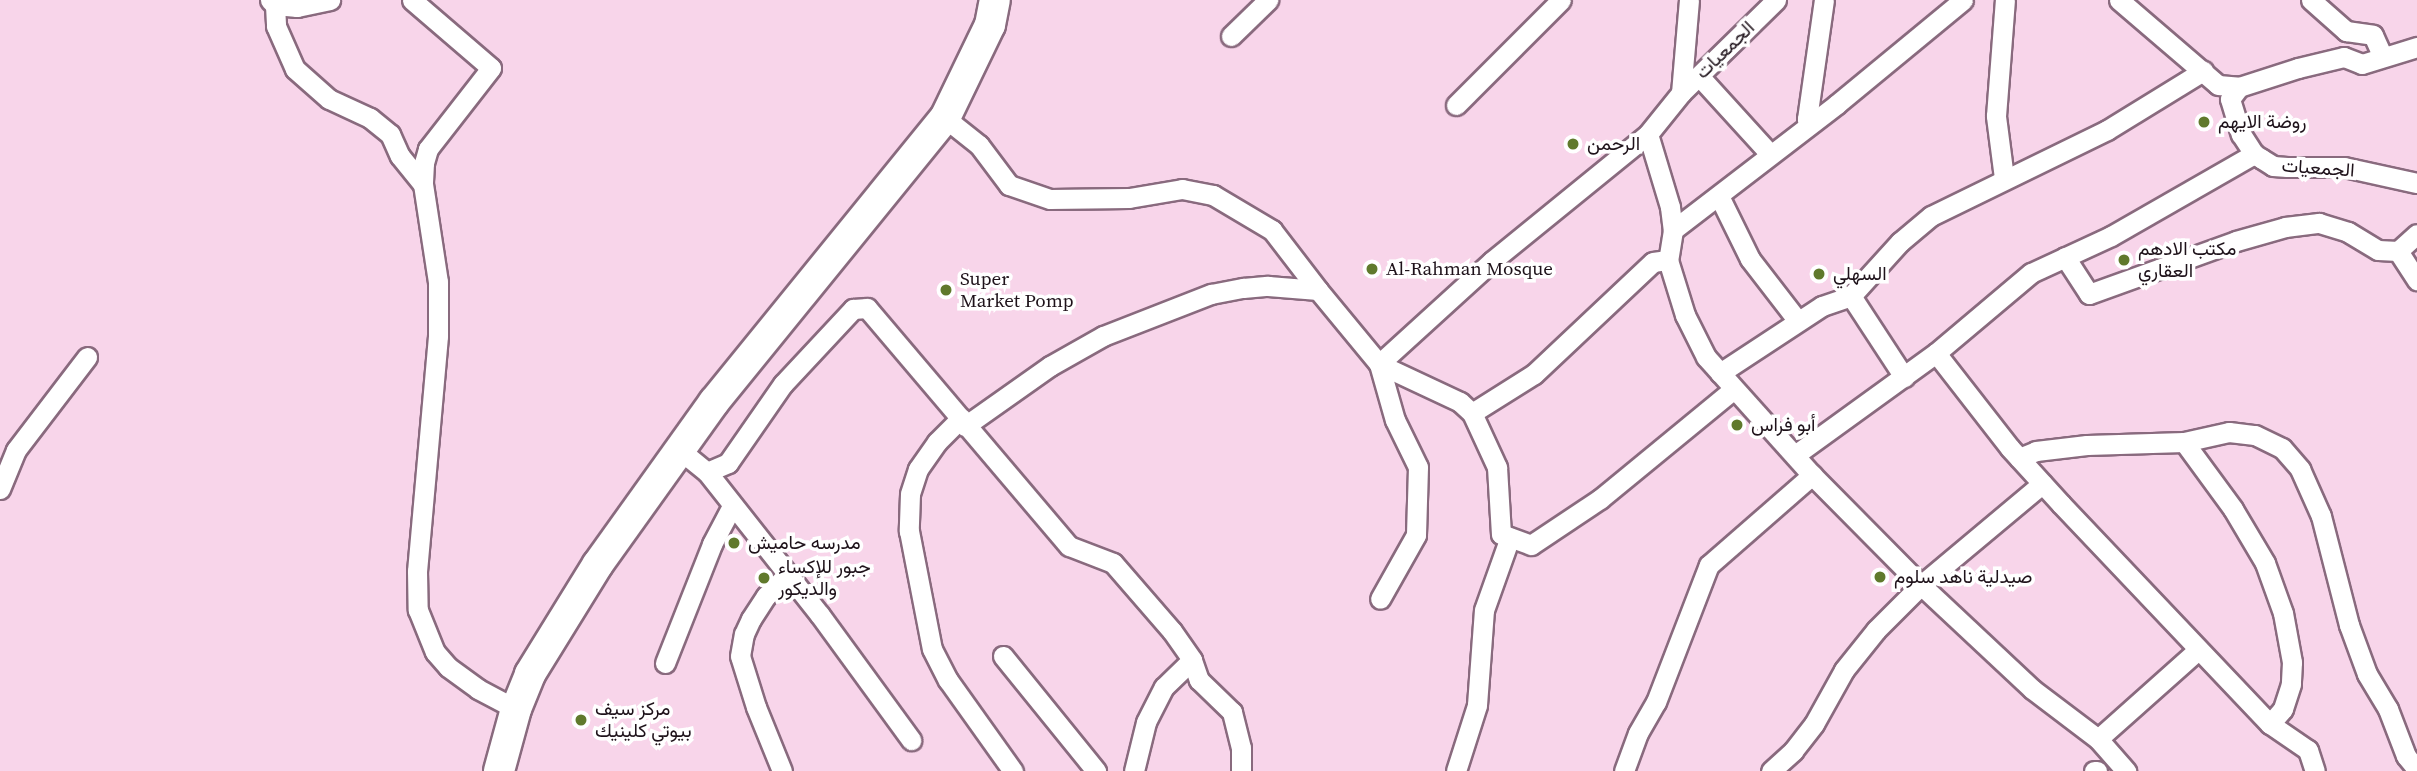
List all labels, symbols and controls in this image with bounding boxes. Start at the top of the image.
street label: الجمعيات [1691,16,1759,84]
place label: روضة الايهم [2218,111,2306,133]
marker: روضة الايهم [2196,114,2212,130]
place label: الرحمن [1587,133,1640,155]
marker: الرحمن [1565,136,1581,152]
street label: الجمعيات [2281,154,2355,182]
place label: مكتب الادهم العقاري [2138,238,2236,282]
marker: مكتب الادهم العقاري [2116,252,2132,268]
place label: Al-Rahman Mosque [1386,258,1553,280]
marker: Al-Rahman Mosque [1364,261,1380,277]
place label: السهلي [1833,263,1887,285]
marker: السهلي [1811,266,1827,282]
place label: Super Market Pomp [960,268,1074,312]
marker: Super Market Pomp [938,282,954,298]
place label: أبو فراس [1751,414,1815,436]
marker: أبو فراس [1729,417,1745,433]
place label: مدرسه حاميش [748,532,861,554]
marker: مدرسه حاميش [726,535,742,551]
place label: جبور للإكساء والديكور [778,556,871,600]
place label: صيدلية ناهد سلوم [1894,566,2032,588]
marker: صيدلية ناهد سلوم [1872,569,1888,585]
marker: جبور للإكساء والديكور [756,570,772,586]
place label: مركز سيف بيوتي كلينيك [595,698,692,742]
marker: مركز سيف بيوتي كلينيك [573,712,589,728]

